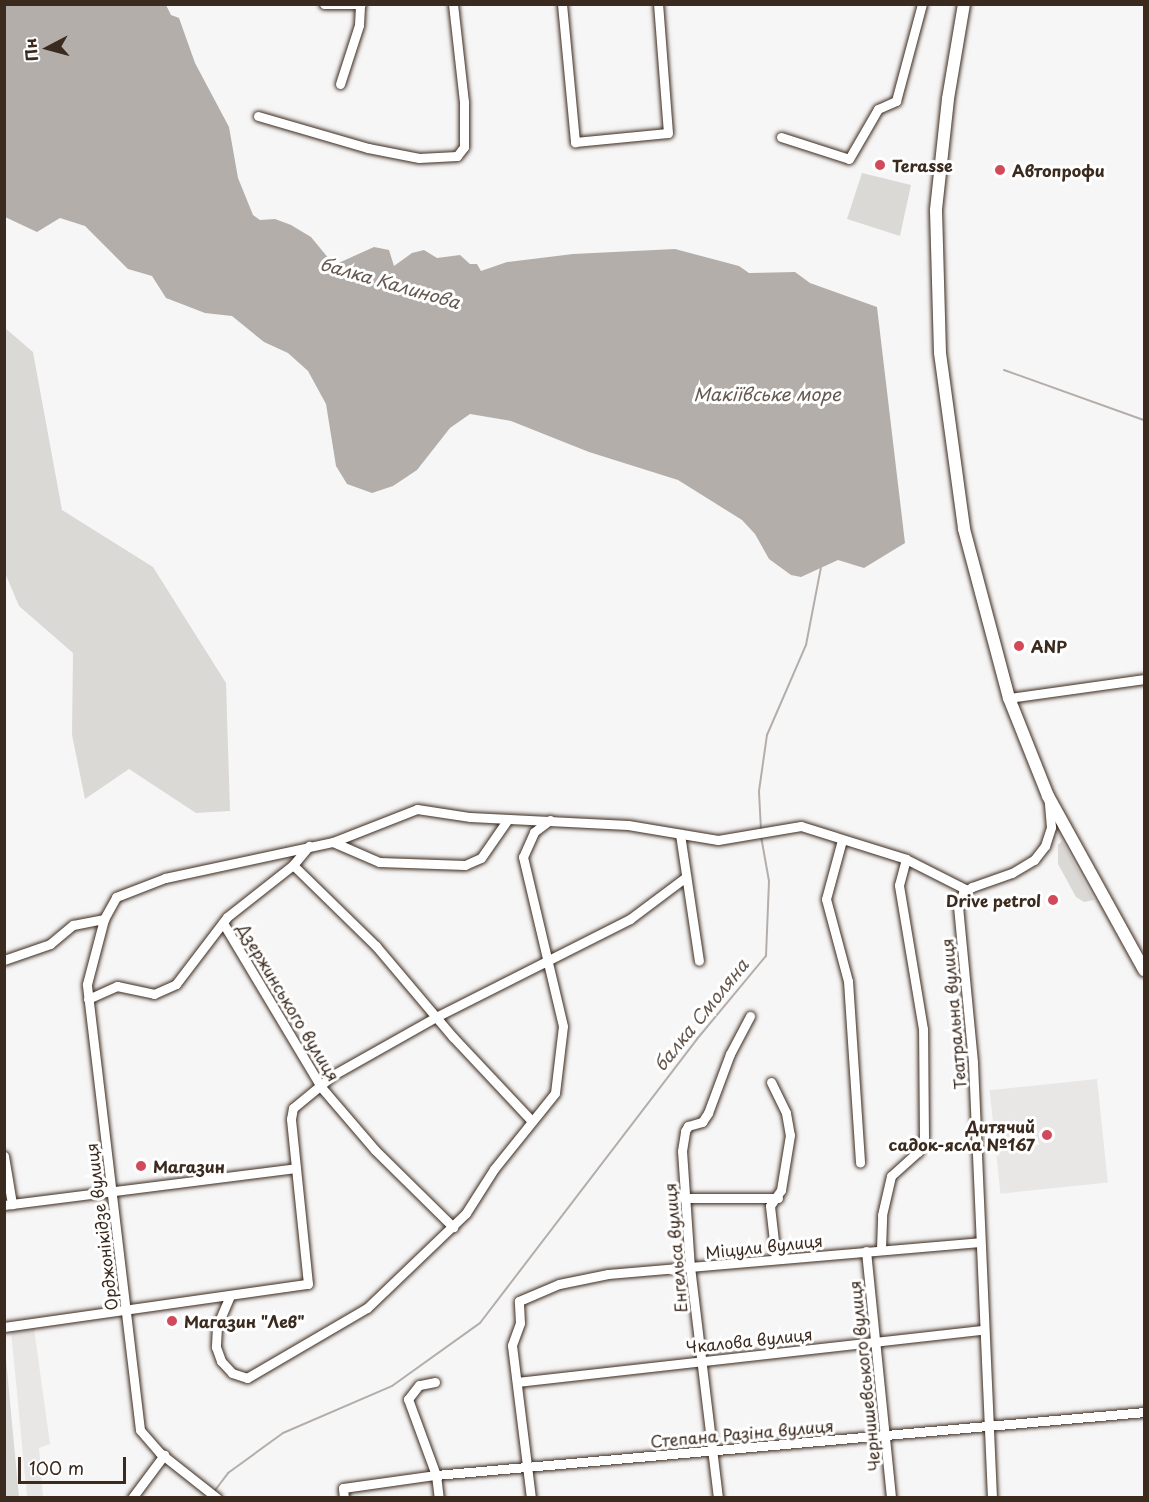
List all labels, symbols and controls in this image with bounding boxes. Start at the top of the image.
north arrow [18,18,78,78]
text: Пн [17,37,43,63]
place label: Terasse [892,155,953,175]
marker: Terasse [873,158,887,172]
place label: Автопрофи [1012,160,1105,180]
marker: Автопрофи [993,163,1007,177]
water label: балка Калинова [317,253,463,313]
water label: Макіївське море [694,383,840,405]
place label: ANP [1031,636,1067,656]
marker: ANP [1012,639,1026,653]
place label: Drive petrol [945,890,1041,910]
marker: Drive petrol [1046,893,1060,907]
street label: Дзержинського вулиця [234,920,344,1084]
street label: Театральна вулиця [937,937,969,1091]
water label: балка Смоляна [649,954,753,1076]
place label: Дитячий садок-ясла №167 [888,1116,1035,1154]
marker: Дитячий садок-ясла №167 [1040,1128,1054,1142]
street label: Орджонікідзе вулиця [81,1142,121,1312]
place label: Магазин [153,1156,225,1176]
marker: Магазин [134,1159,148,1173]
street label: Енгельса вулиця [660,1182,690,1314]
street label: Міцули вулиця [704,1230,824,1262]
street label: Чернишевського вулиця [844,1280,884,1472]
place label: Магазин "Лев" [184,1311,305,1331]
marker: Магазин "Лев" [165,1314,179,1328]
street label: Чкалова вулиця [684,1324,814,1356]
street label: Степана Разіна вулиця [649,1415,835,1451]
scale bar [21,1445,129,1483]
text: 100 m [29,1454,84,1481]

